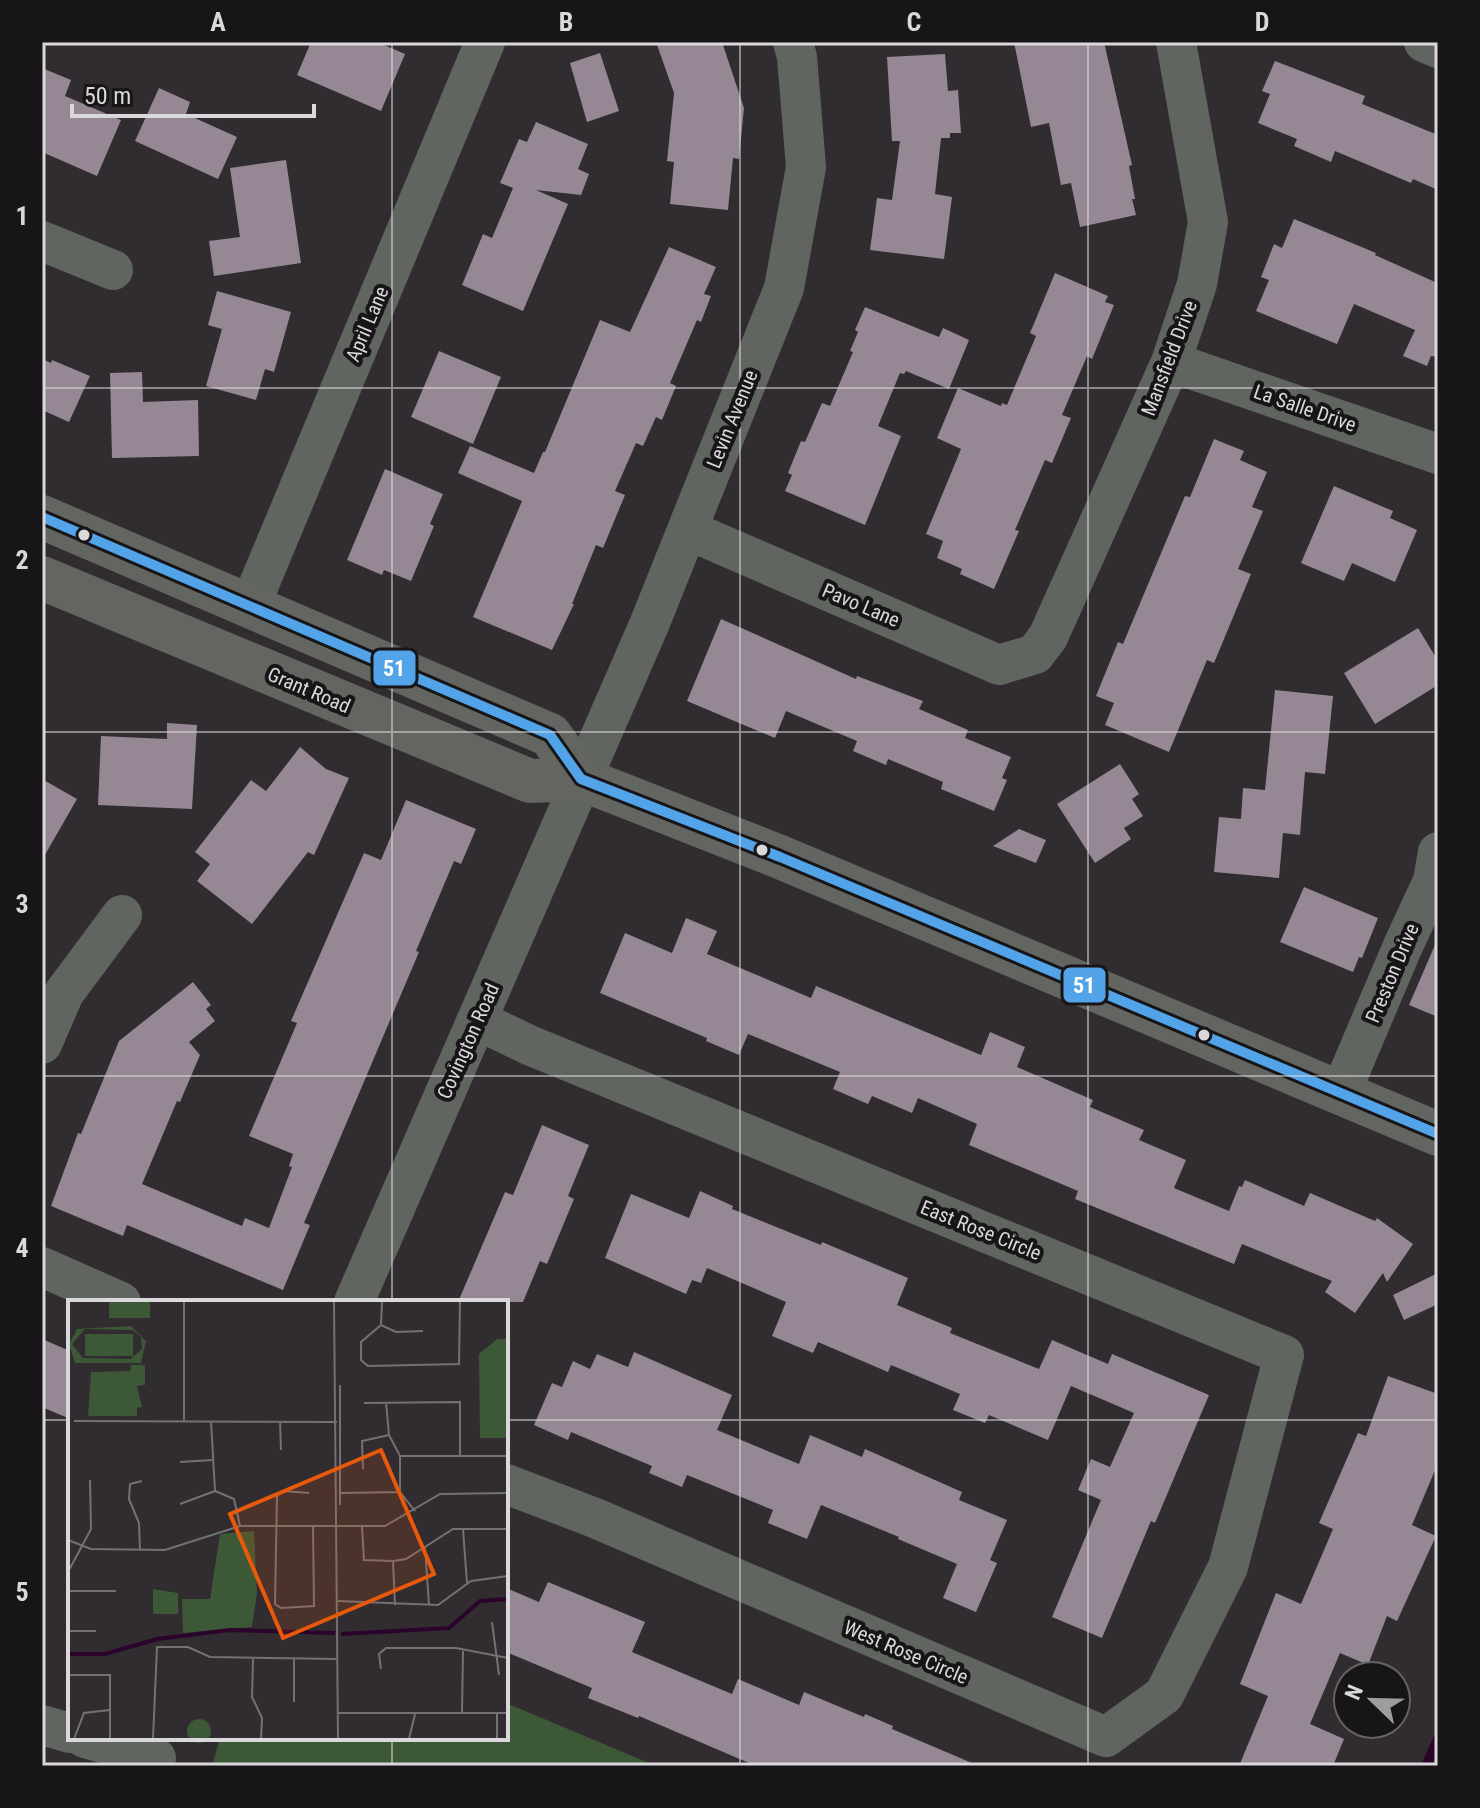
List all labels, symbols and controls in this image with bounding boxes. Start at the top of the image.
text: A [210,7,226,37]
text: B [559,7,573,37]
text: C [907,7,922,37]
text: D [1255,7,1269,37]
scale bar [72,68,314,118]
text: 50 m [84,82,131,110]
text: 1 [15,201,29,231]
street label: April Lane [340,283,394,365]
street label: Mansfield Drive [1136,297,1202,419]
street label: Levin Avenue [701,366,763,472]
street label: La Salle Drive [1251,379,1359,437]
unlabelled marker [76,527,92,543]
text: 2 [15,545,29,575]
street label: Pavo Lane [819,578,903,632]
line badge: 51 [372,649,417,687]
text: 51 [383,656,405,681]
street label: Grant Road [264,662,354,718]
unlabelled marker [754,842,770,858]
text: 3 [15,889,29,919]
street label: Preston Drive [1360,920,1424,1026]
line badge: 51 [1062,966,1107,1004]
text: 51 [1073,973,1095,998]
street label: Covington Road [432,979,504,1103]
unlabelled marker [1196,1027,1212,1043]
street label: East Rose Circle [917,1195,1045,1265]
text: 4 [15,1233,29,1263]
inset map [68,1300,508,1740]
text: 5 [15,1577,29,1607]
street label: West Rose Circle [840,1615,972,1689]
north arrow [1332,1660,1412,1740]
text: N [1340,1681,1368,1703]

